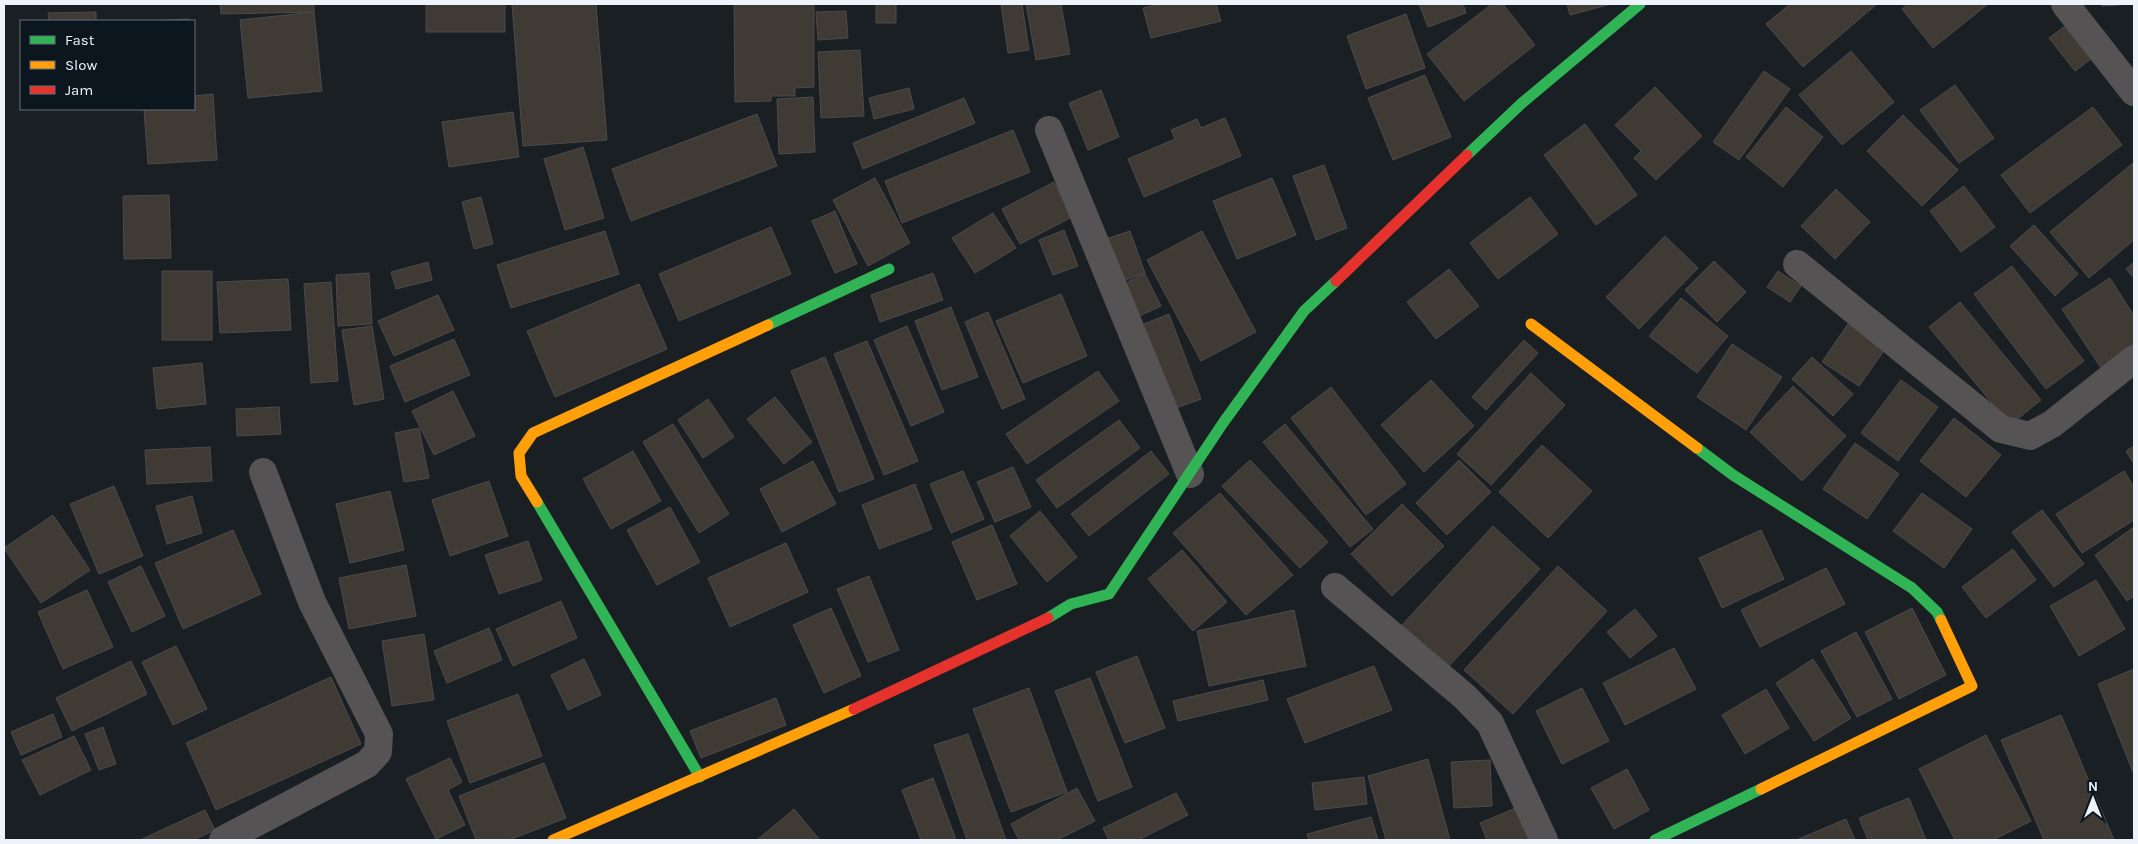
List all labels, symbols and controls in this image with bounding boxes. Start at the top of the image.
legend [20,20,195,110]
text: Fast [65,31,95,49]
text: Slow [65,56,97,74]
text: Jam [65,81,93,99]
north arrow [2068,774,2118,824]
text: N [2088,778,2098,795]

